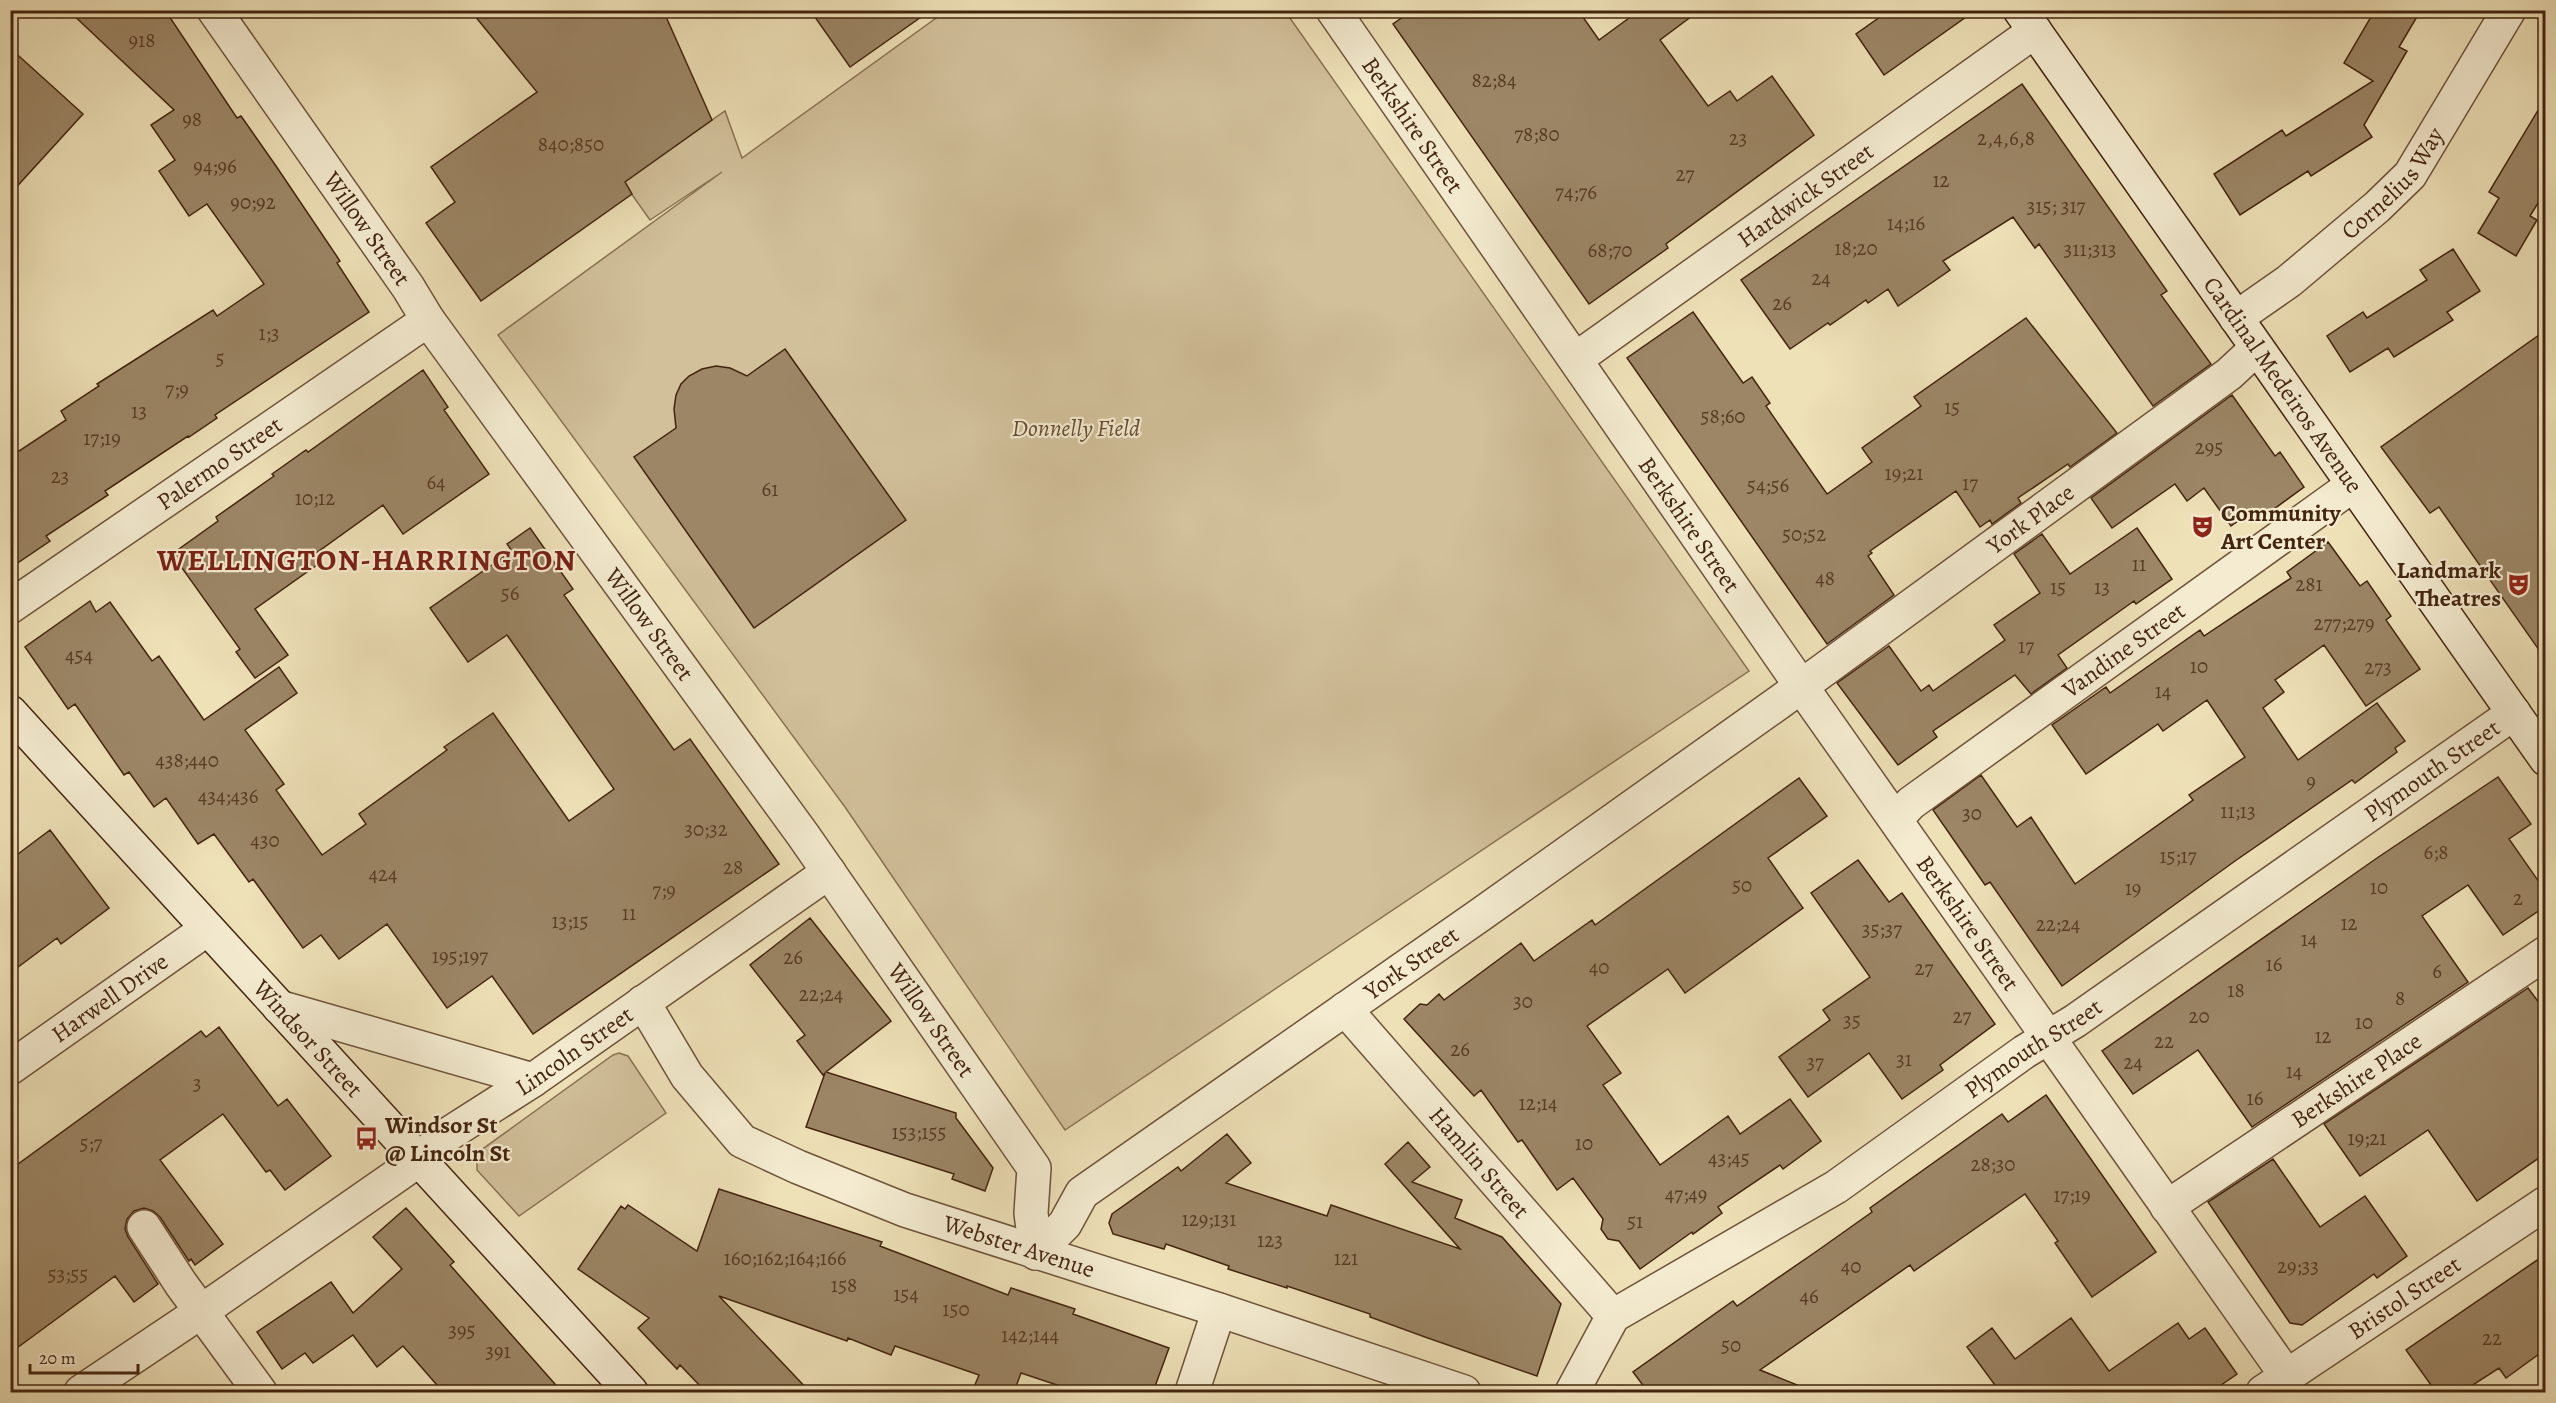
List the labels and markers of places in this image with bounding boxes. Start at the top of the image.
place label: Community Art Center [2220,497,2342,557]
theatre icon: Community Art Center [2190,514,2216,540]
place label: Landmark Theatres [2397,554,2502,614]
theatre icon: Landmark Theatres [2506,571,2532,597]
place label: Windsor St @ Lincoln St [384,1109,510,1169]
bus stop icon: Windsor St @ Lincoln St [354,1126,380,1152]

